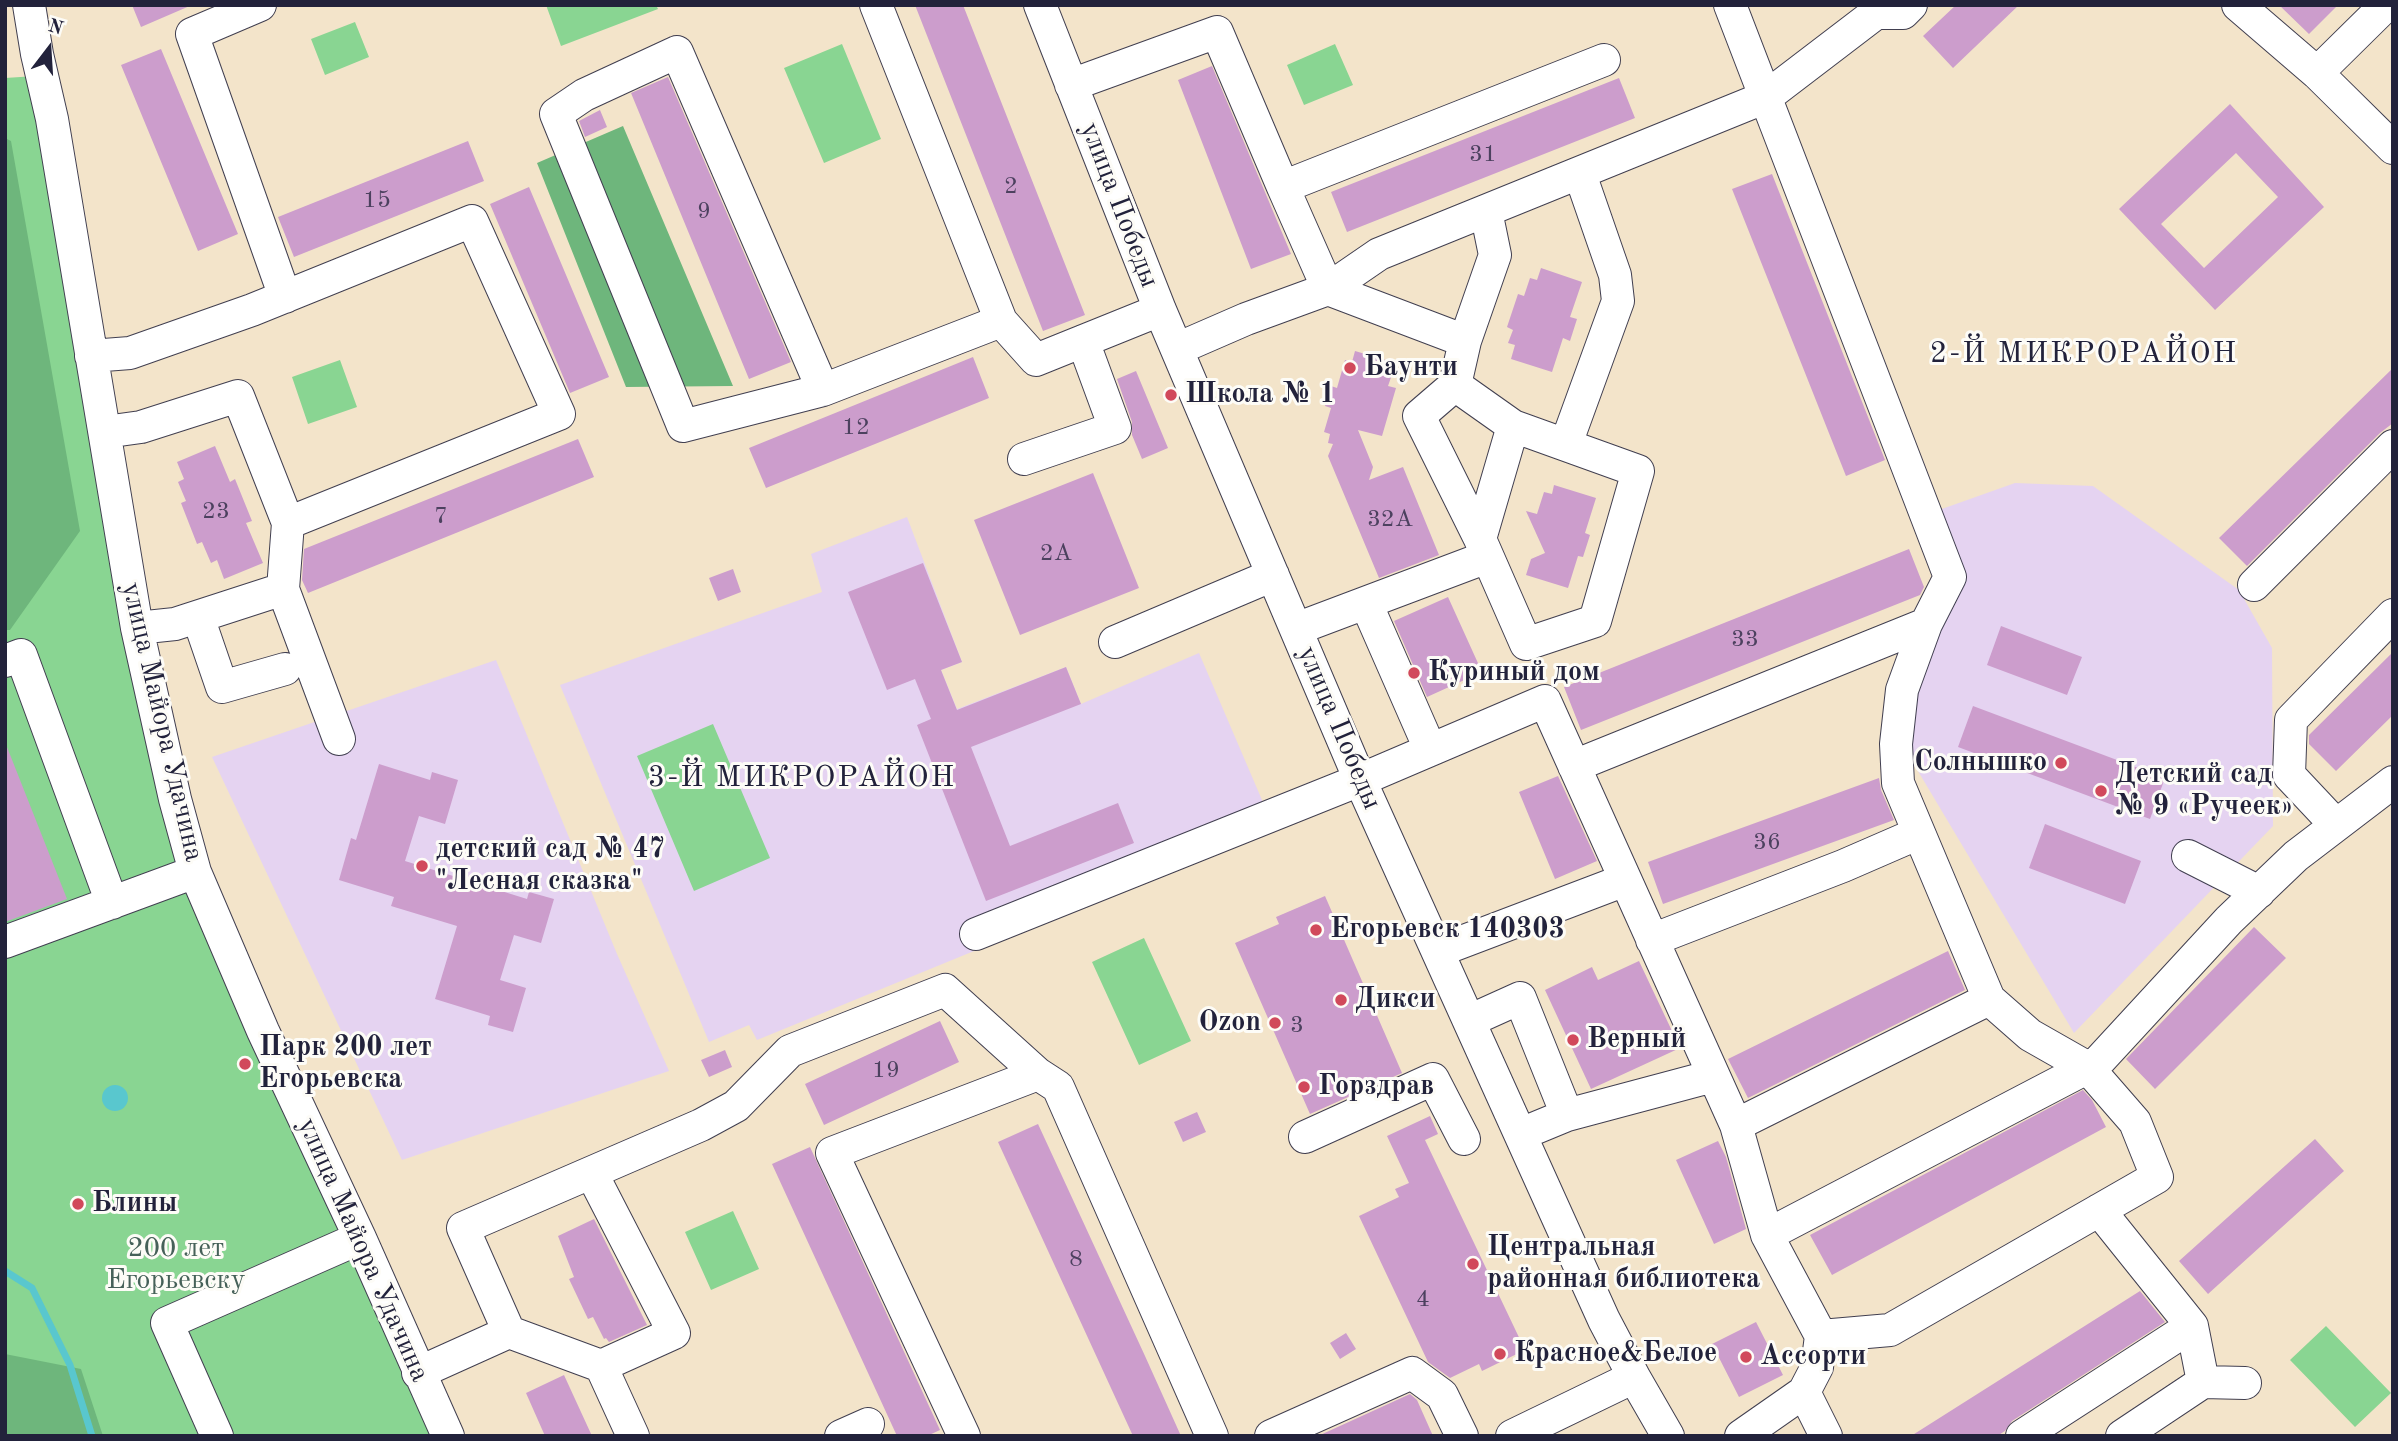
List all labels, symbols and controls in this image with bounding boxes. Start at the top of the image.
north arrow [14,14,84,84]
text: N [46,17,65,40]
street label: улица Победы [1072,118,1166,292]
house number: 31 [1469,141,1497,169]
house number: 2 [1004,173,1018,201]
house number: 15 [363,187,391,215]
house number: 9 [697,198,711,226]
district label: 2-Й МИКРОРАЙОН [1932,336,2236,372]
place label: Баунти [1364,351,1458,385]
marker: Баунти [1342,360,1358,376]
place label: Школа № 1 [1185,378,1335,412]
marker: Школа № 1 [1163,387,1179,403]
house number: 12 [842,414,870,442]
house number: 23 [202,498,230,526]
house number: 7 [434,503,448,531]
house number: 32А [1367,506,1413,534]
house number: 2А [1040,540,1072,568]
street label: улица Майора Удачина [113,579,211,865]
house number: 33 [1731,626,1759,654]
street label: улица Победы [1289,641,1389,815]
place label: Куриный дом [1428,656,1600,690]
marker: Куриный дом [1406,665,1422,681]
place label: Солнышко [1914,746,2047,780]
marker: Солнышко [2053,755,2069,771]
place label: Детский сад № 9 «Ручеек» [2115,758,2294,824]
district label: 3-Й МИКРОРАЙОН [650,760,954,796]
marker: Детский сад № 9 «Ручеек» [2093,783,2109,799]
house number: 36 [1753,829,1781,857]
place label: детский сад № 47 "Лесная сказка" [436,833,665,899]
marker: детский сад № 47 "Лесная сказка" [414,858,430,874]
place label: Егорьевск 140303 [1330,913,1565,947]
marker: Егорьевск 140303 [1308,922,1324,938]
place label: Дикси [1355,983,1436,1017]
marker: Дикси [1333,992,1349,1008]
place label: Ozon [1199,1006,1261,1040]
house number: 3 [1290,1012,1304,1040]
marker: Ozon [1267,1015,1283,1031]
place label: Верный [1587,1023,1686,1057]
place label: Парк 200 лет Егорьевска [259,1031,432,1097]
marker: Верный [1565,1032,1581,1048]
marker: Парк 200 лет Егорьевска [237,1056,253,1072]
house number: 19 [872,1057,900,1085]
place label: Горздрав [1318,1070,1434,1104]
marker: Горздрав [1296,1079,1312,1095]
street label: улица Майора Удачина [290,1113,436,1387]
place label: Блины [92,1187,177,1221]
marker: Блины [70,1196,86,1212]
place label: Центральная районная библиотека [1487,1231,1760,1297]
park label: 200 лет Егорьевску [107,1232,245,1298]
house number: 8 [1069,1246,1083,1274]
marker: Центральная районная библиотека [1465,1256,1481,1272]
house number: 4 [1416,1286,1430,1314]
place label: Красное&Белое [1514,1337,1717,1371]
place label: Ассорти [1760,1340,1866,1374]
marker: Красное&Белое [1492,1346,1508,1362]
marker: Ассорти [1738,1349,1754,1365]

